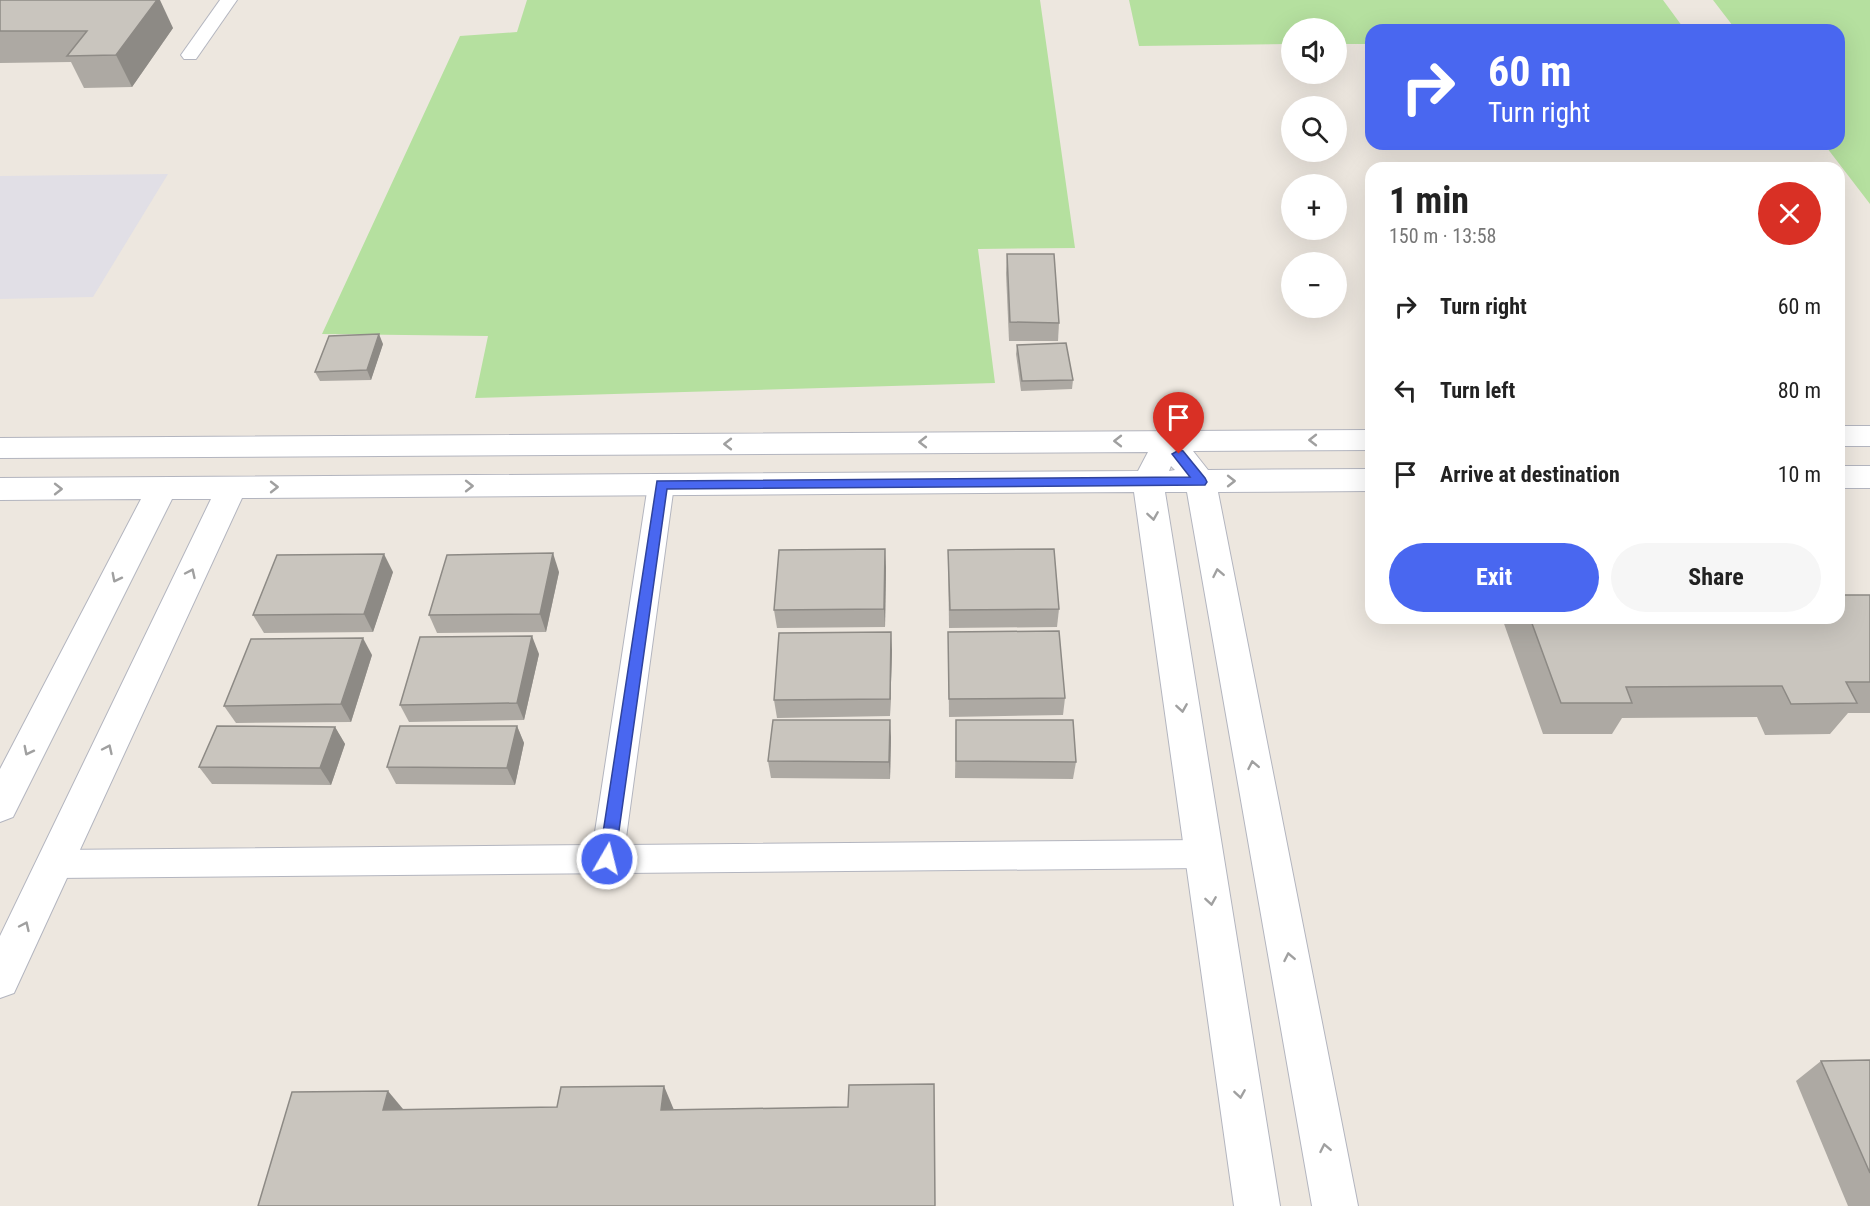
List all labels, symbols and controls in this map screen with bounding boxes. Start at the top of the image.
map controls [1281,18,1347,318]
button: sound [1281,18,1347,84]
text: 60 m [1488,47,1571,96]
icon: right [1389,48,1467,126]
button: search [1281,96,1347,162]
text: Turn right [1488,97,1590,129]
button: + [1281,174,1347,240]
text: 1 min [1389,180,1469,222]
button: close [1758,182,1821,245]
text: 150 m · 13:58 [1389,224,1496,248]
button: − [1281,252,1347,318]
icon: right [1389,290,1422,323]
text: Turn right [1440,294,1527,319]
text: 60 m [1778,294,1821,319]
icon: left [1389,374,1422,407]
text: Turn left [1440,378,1515,403]
text: 80 m [1778,378,1821,403]
pin [1153,392,1204,454]
icon: arrive [1162,401,1195,434]
one-way arrow [1308,434,1317,446]
one-way arrow [1113,435,1122,447]
one-way arrow [918,436,927,448]
one-way arrow [723,438,732,450]
icon: arrive [1389,458,1422,491]
text: Arrive at destination [1440,462,1620,487]
text: 10 m [1778,462,1821,487]
one-way arrow [1227,475,1236,487]
one-way arrow [465,480,474,492]
one-way arrow [270,481,279,493]
one-way arrow [54,483,63,495]
one-way arrow [1147,511,1159,520]
button: Exit [1389,543,1599,612]
button: Share [1611,543,1821,612]
one-way arrow [183,568,195,579]
one-way arrow [1212,569,1225,579]
one-way arrow [112,571,123,582]
one-way arrow [1176,704,1188,713]
one-way arrow [23,745,35,756]
one-way arrow [100,745,112,756]
one-way arrow [1247,760,1260,770]
position arrow [575,827,639,891]
one-way arrow [1205,897,1217,906]
one-way arrow [17,921,29,932]
one-way arrow [1283,952,1296,962]
one-way arrow [1234,1089,1246,1099]
one-way arrow [1319,1144,1331,1153]

